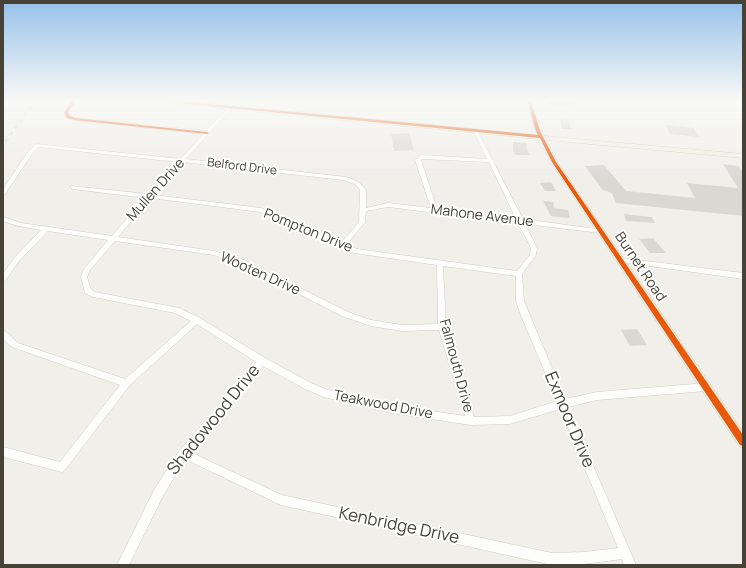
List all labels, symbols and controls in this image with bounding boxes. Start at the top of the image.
street label: Mullen Drive [124,155,188,225]
street label: Belford Drive [206,156,278,178]
street label: Mahone Avenue [430,201,534,231]
street label: Pompton Drive [261,206,355,256]
street label: Burnet Road [611,229,669,305]
street label: Wooten Drive [217,249,303,299]
street label: Falmouth Drive [436,318,476,414]
street label: Shadowood Drive [163,361,265,479]
street label: Exmoor Drive [540,369,598,471]
street label: Teakwood Drive [332,387,434,423]
street label: Kenbridge Drive [337,503,461,549]

